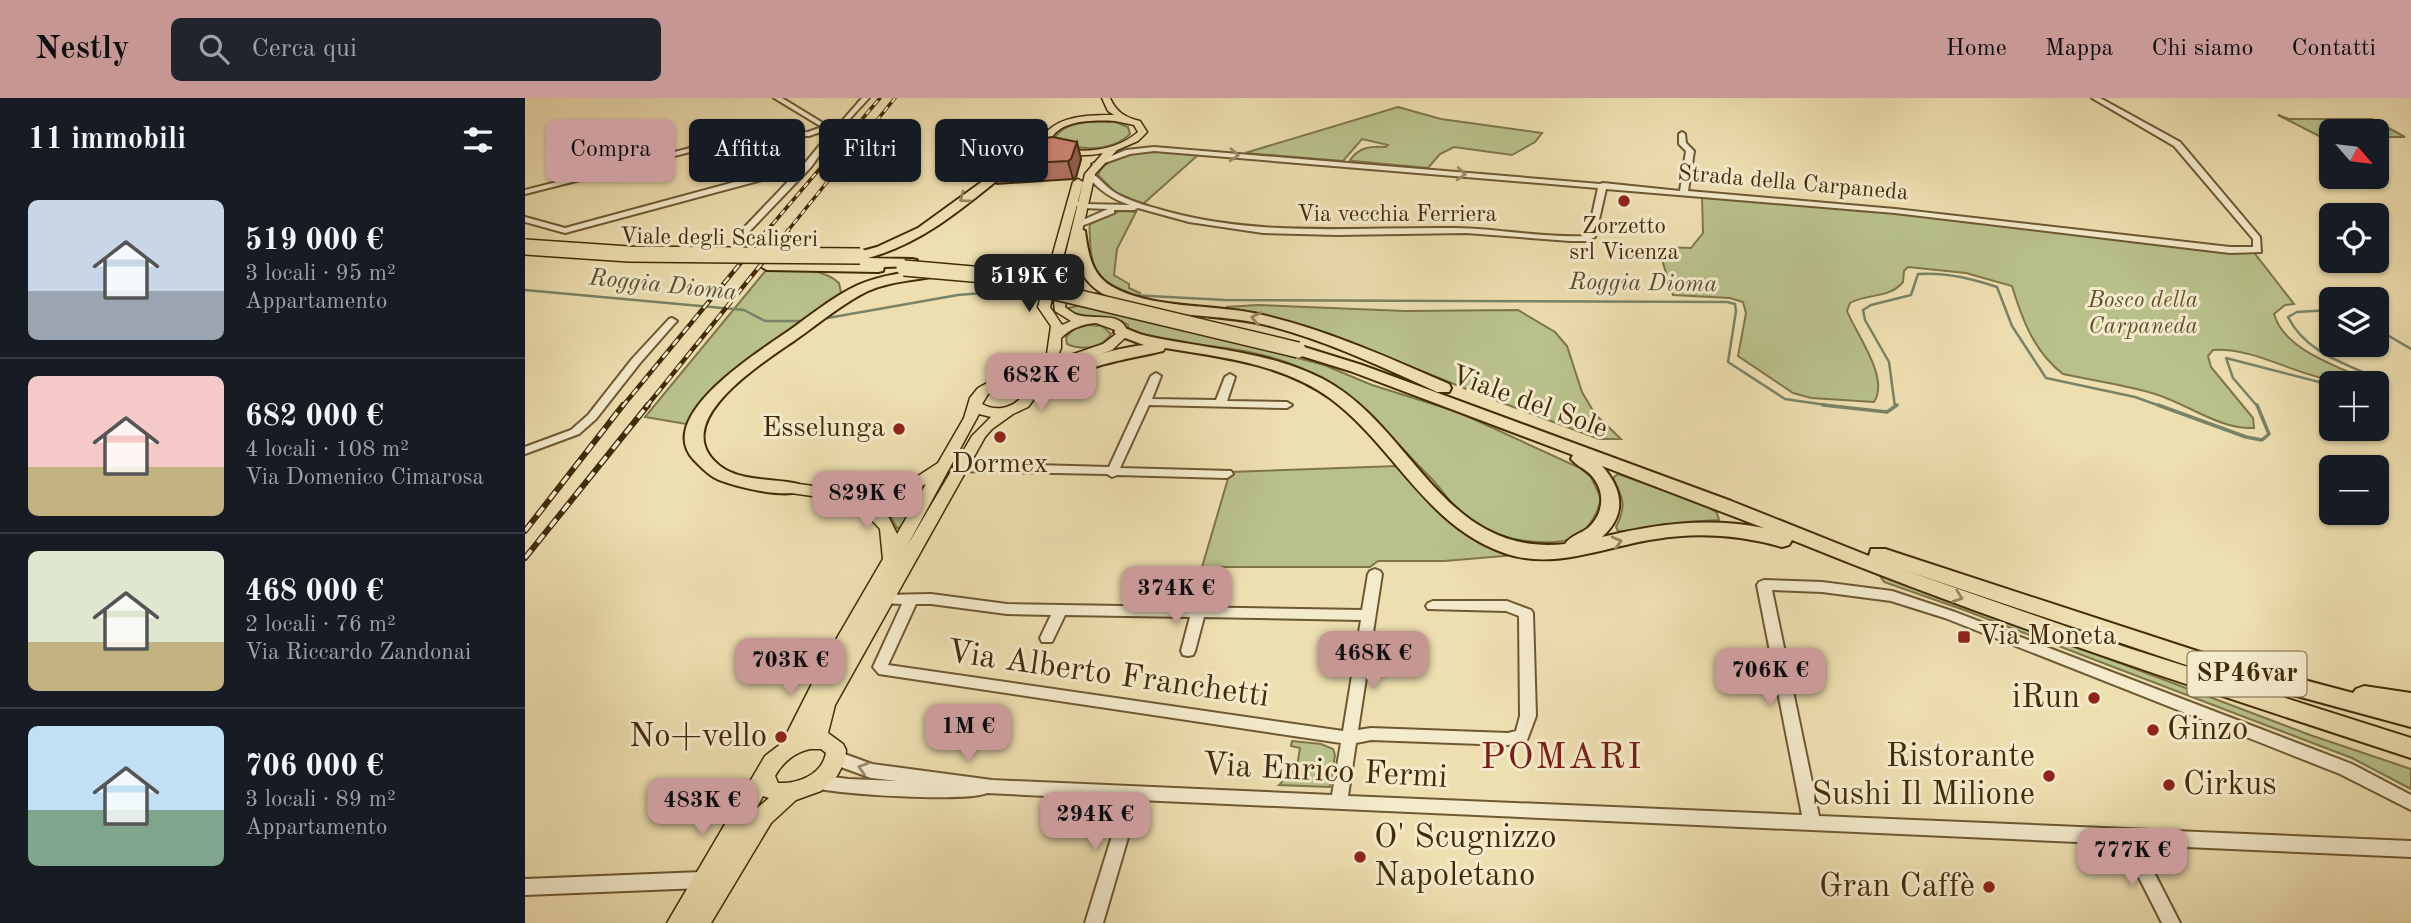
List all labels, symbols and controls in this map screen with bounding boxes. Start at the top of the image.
search box [171,18,661,81]
icon: search [195,30,233,68]
text: Nestly [35,33,129,66]
text: Cerca qui [251,36,357,62]
text: Home [1946,37,2007,61]
text: Mappa [2045,37,2113,61]
text: Chi siamo [2151,37,2254,61]
text: Contatti [2292,37,2376,61]
chip: Compra [546,119,675,182]
chip: Affitta [689,119,805,182]
chip: Filtri [819,119,921,182]
chip: Nuovo [935,119,1048,182]
north arrow [2319,119,2389,189]
map controls [2319,119,2389,525]
icon: filters [459,121,497,159]
text: 11 immobili [28,125,186,155]
one-way arrow [1229,148,1240,163]
street label: Strada della Carpaneda [1677,161,1909,205]
one-way arrow [1456,166,1467,181]
one-way arrow [960,190,972,203]
marker: Zorzetto srl Vicenza [1616,193,1632,209]
street label: Via vecchia Ferriera [1297,203,1497,226]
button: locate [2319,203,2389,273]
place label: Zorzetto srl Vicenza [1569,215,1679,264]
street label: Viale degli Scaligeri [620,225,818,251]
text: 519 000 € [245,226,384,256]
icon: home [84,228,168,312]
pin: 519K € [972,254,1086,314]
text: 3 locali · 95 m² [245,262,396,285]
text: 519K € [990,265,1068,288]
water label: Roggia Dioma [587,266,738,306]
water label: Roggia Dioma [1568,271,1717,297]
button: layers [2319,287,2389,357]
park label: Bosco della Carpaneda [2087,289,2198,339]
text: Appartamento [245,290,387,313]
one-way arrow [1250,312,1262,327]
pin: 682K € [984,354,1098,413]
street label: Viale del Sole [1447,362,1611,444]
text: 682K € [1002,364,1080,387]
button: + [2319,371,2389,441]
text: 682 000 € [245,402,384,432]
icon: home [84,404,168,488]
place label: Esselunga [762,415,885,443]
marker: Esselunga [891,421,907,437]
marker: Dormex [992,429,1008,445]
text: 4 locali · 108 m² [245,438,409,461]
place label: Dormex [952,451,1048,479]
button: − [2319,455,2389,525]
text: Via Domenico Cimarosa [245,466,484,489]
pin: 829K € [810,472,924,531]
text: 829K € [828,482,906,505]
one-way arrow [1611,536,1623,550]
pin: 374K € [1119,566,1233,626]
text: 468 000 € [245,577,384,607]
text: 374K € [1137,577,1215,600]
icon: home [84,579,168,663]
one-way arrow [1952,589,1964,603]
text: 2 locali · 76 m² [245,613,396,636]
place label: Via Moneta [1978,623,2117,651]
marker: Via Moneta [1956,629,1972,645]
pin: 468K € [1316,632,1430,691]
street label: Via Alberto Franchetti [945,636,1271,714]
pin: 703K € [733,638,847,698]
text: Via Riccardo Zandonai [245,641,471,664]
text: 468K € [1334,642,1412,665]
pin: 706K € [1713,648,1827,708]
text: 703K € [751,649,829,672]
road number: SP46var [2187,652,2307,696]
text: 706K € [1731,659,1809,682]
place label: iRun [2012,682,2080,715]
marker: iRun [2086,690,2102,706]
pin: 1M € [927,704,1009,764]
place label: Ginzo [2167,714,2248,747]
text: 1M € [941,715,995,738]
place label: No+vello [629,721,767,754]
marker: Ginzo [2145,722,2161,738]
marker: No+vello [773,729,789,745]
district label: POMARI [1480,740,1644,777]
place label: Ristorante Sushi Il Milione [1812,741,2035,812]
street label: Via Enrico Fermi [1202,749,1448,795]
text: 706 000 € [245,752,384,782]
icon: home [84,754,168,838]
one-way arrow [857,762,869,777]
marker: Ristorante Sushi Il Milione [2041,768,2057,784]
place label: Cirkus [2183,769,2277,802]
marker: Cirkus [2161,777,2177,793]
pin: 483K € [645,778,759,838]
text: 3 locali · 89 m² [245,788,396,811]
text: 483K € [663,789,741,812]
pin: 294K € [1038,792,1152,852]
text: 294K € [1056,803,1134,826]
text: Appartamento [245,816,387,839]
place label: O' Scugnizzo Napoletano [1374,822,1557,893]
pin: 777K € [2075,828,2189,888]
text: 777K € [2093,839,2171,862]
marker: O' Scugnizzo Napoletano [1352,849,1368,865]
place label: Gran Caffè [1819,871,1975,904]
marker: Gran Caffè [1981,879,1997,895]

